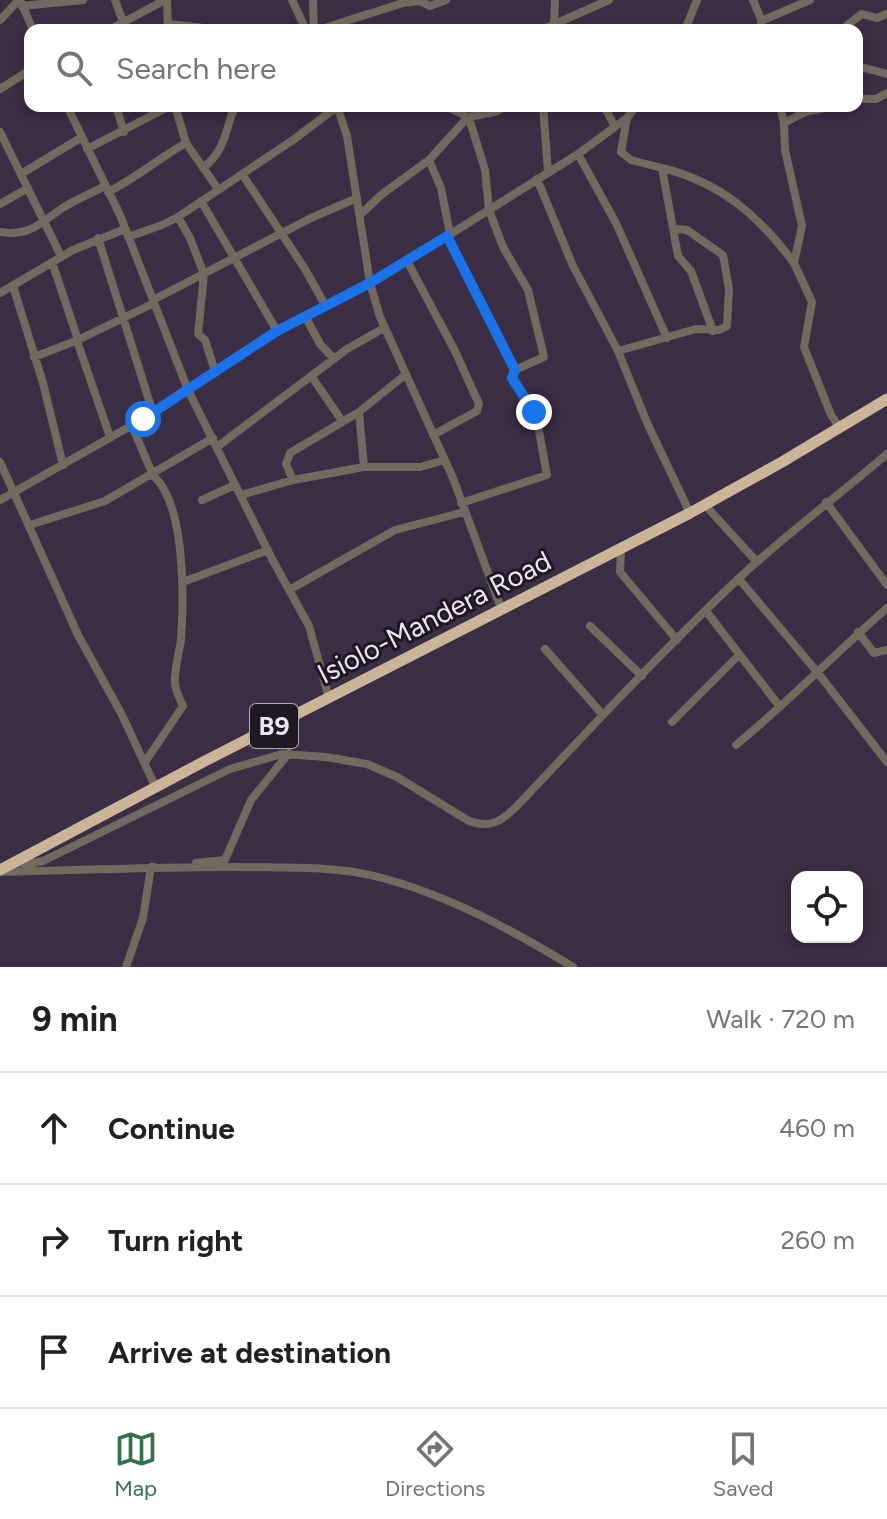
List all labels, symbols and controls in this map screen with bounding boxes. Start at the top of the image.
search box [24,24,863,112]
icon: search [52,46,96,90]
text: Search here [116,50,276,87]
route end [516,394,552,430]
route start [125,401,161,437]
street label: Isiolo-Mandera Road [311,543,557,691]
road number: B9 [250,704,298,748]
map controls [791,871,863,943]
button: locate [791,871,863,943]
text: 9 min [32,999,118,1040]
text: Walk · 720 m [706,1003,855,1035]
icon: ahead [32,1106,76,1150]
text: Continue [108,1110,235,1147]
text: 460 m [779,1112,855,1144]
icon: right [32,1218,76,1262]
text: Turn right [108,1222,243,1259]
text: 260 m [781,1224,855,1256]
icon: arrive [32,1330,76,1374]
text: Arrive at destination [108,1334,391,1371]
tab: Map [114,1427,158,1502]
tab: Directions [385,1427,485,1502]
tab: Saved [713,1427,773,1502]

